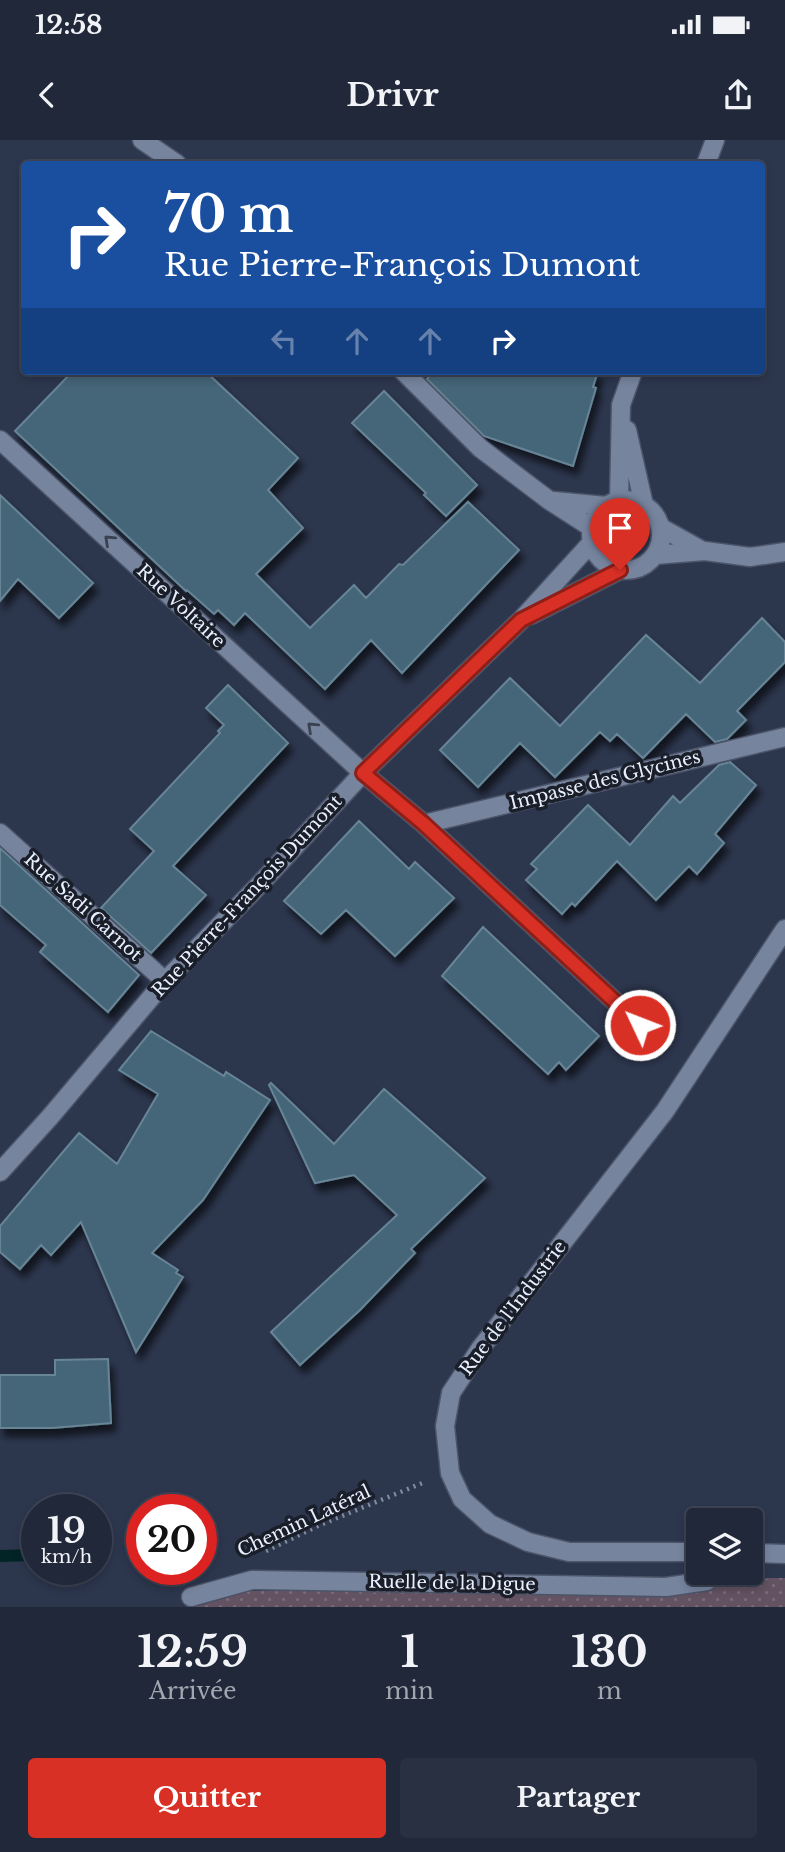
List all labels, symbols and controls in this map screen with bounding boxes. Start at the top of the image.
text: 12:58 [35,9,103,41]
text: Drivr [346,75,439,115]
icon: back [28,76,66,114]
icon: share [719,76,757,114]
text: 70 m [164,184,294,245]
icon: right [49,189,140,280]
text: Rue Pierre-François Dumont [164,245,640,285]
icon: left [265,322,303,360]
icon: ahead [338,322,376,360]
icon: ahead [411,322,449,360]
icon: right [484,322,522,360]
pin [590,498,650,570]
icon: arrive [601,509,639,547]
one-way arrow [104,536,117,548]
street label: Rue Voltaire [132,559,230,653]
one-way arrow [307,723,320,735]
street label: Impasse des Glycines [507,746,703,814]
street label: Rue Pierre-François Dumont [148,790,347,1001]
street label: Rue Sadi Carnot [20,848,147,966]
position arrow [603,988,677,1062]
street label: Rue de l'Industrie [455,1236,571,1380]
street label: Chemin Latéral [234,1480,374,1562]
speed limit sign: 20 [126,1494,217,1585]
map controls [686,1508,763,1585]
button: layers [686,1508,763,1585]
text: 19 [47,1509,86,1552]
text: km/h [41,1546,92,1568]
street label: Ruelle de la Digue [368,1571,536,1595]
text: 12:59 [137,1626,248,1678]
text: 1 [400,1626,419,1678]
text: 130 [571,1626,648,1678]
text: Arrivée [149,1677,236,1705]
text: min [385,1677,434,1705]
text: m [597,1677,622,1705]
button: Quitter [28,1758,386,1838]
button: Partager [400,1758,757,1838]

